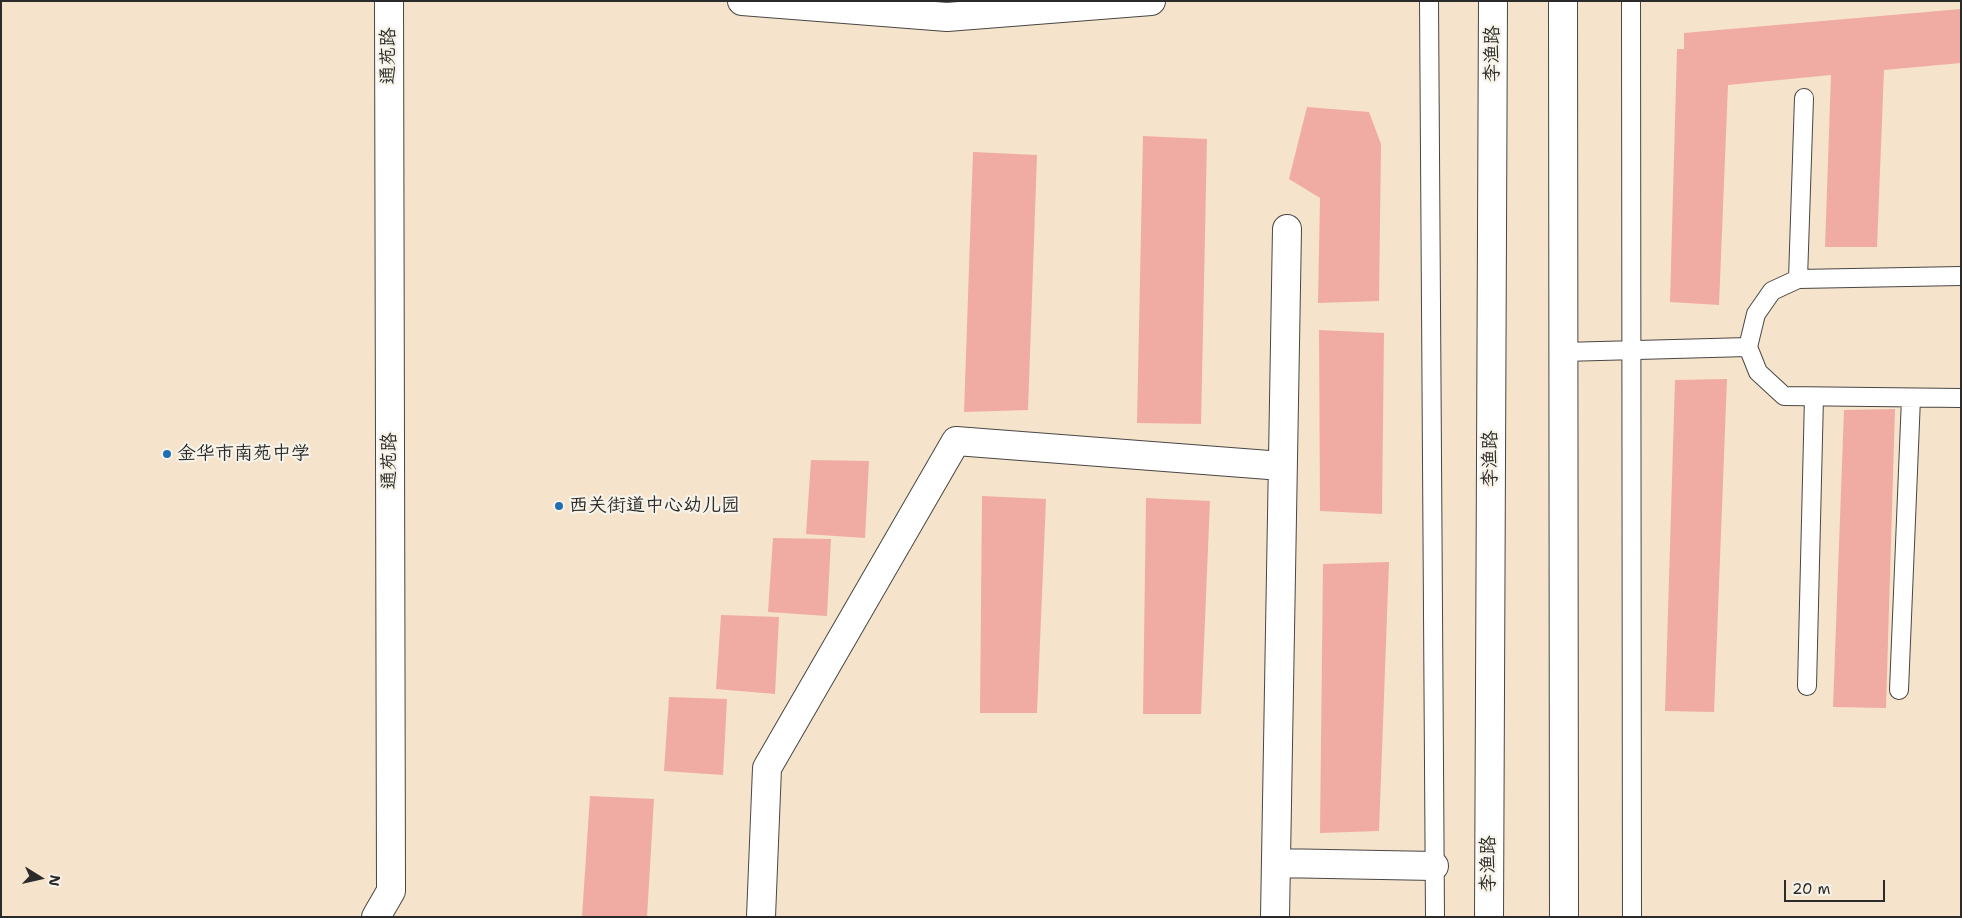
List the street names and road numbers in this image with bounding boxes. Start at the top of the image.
street label: 李渔路 [1482,26,1504,82]
street label: 通苑路 [378,28,400,84]
street label: 李渔路 [1480,431,1502,487]
street label: 通苑路 [379,433,401,489]
street label: 李渔路 [1478,836,1500,892]

